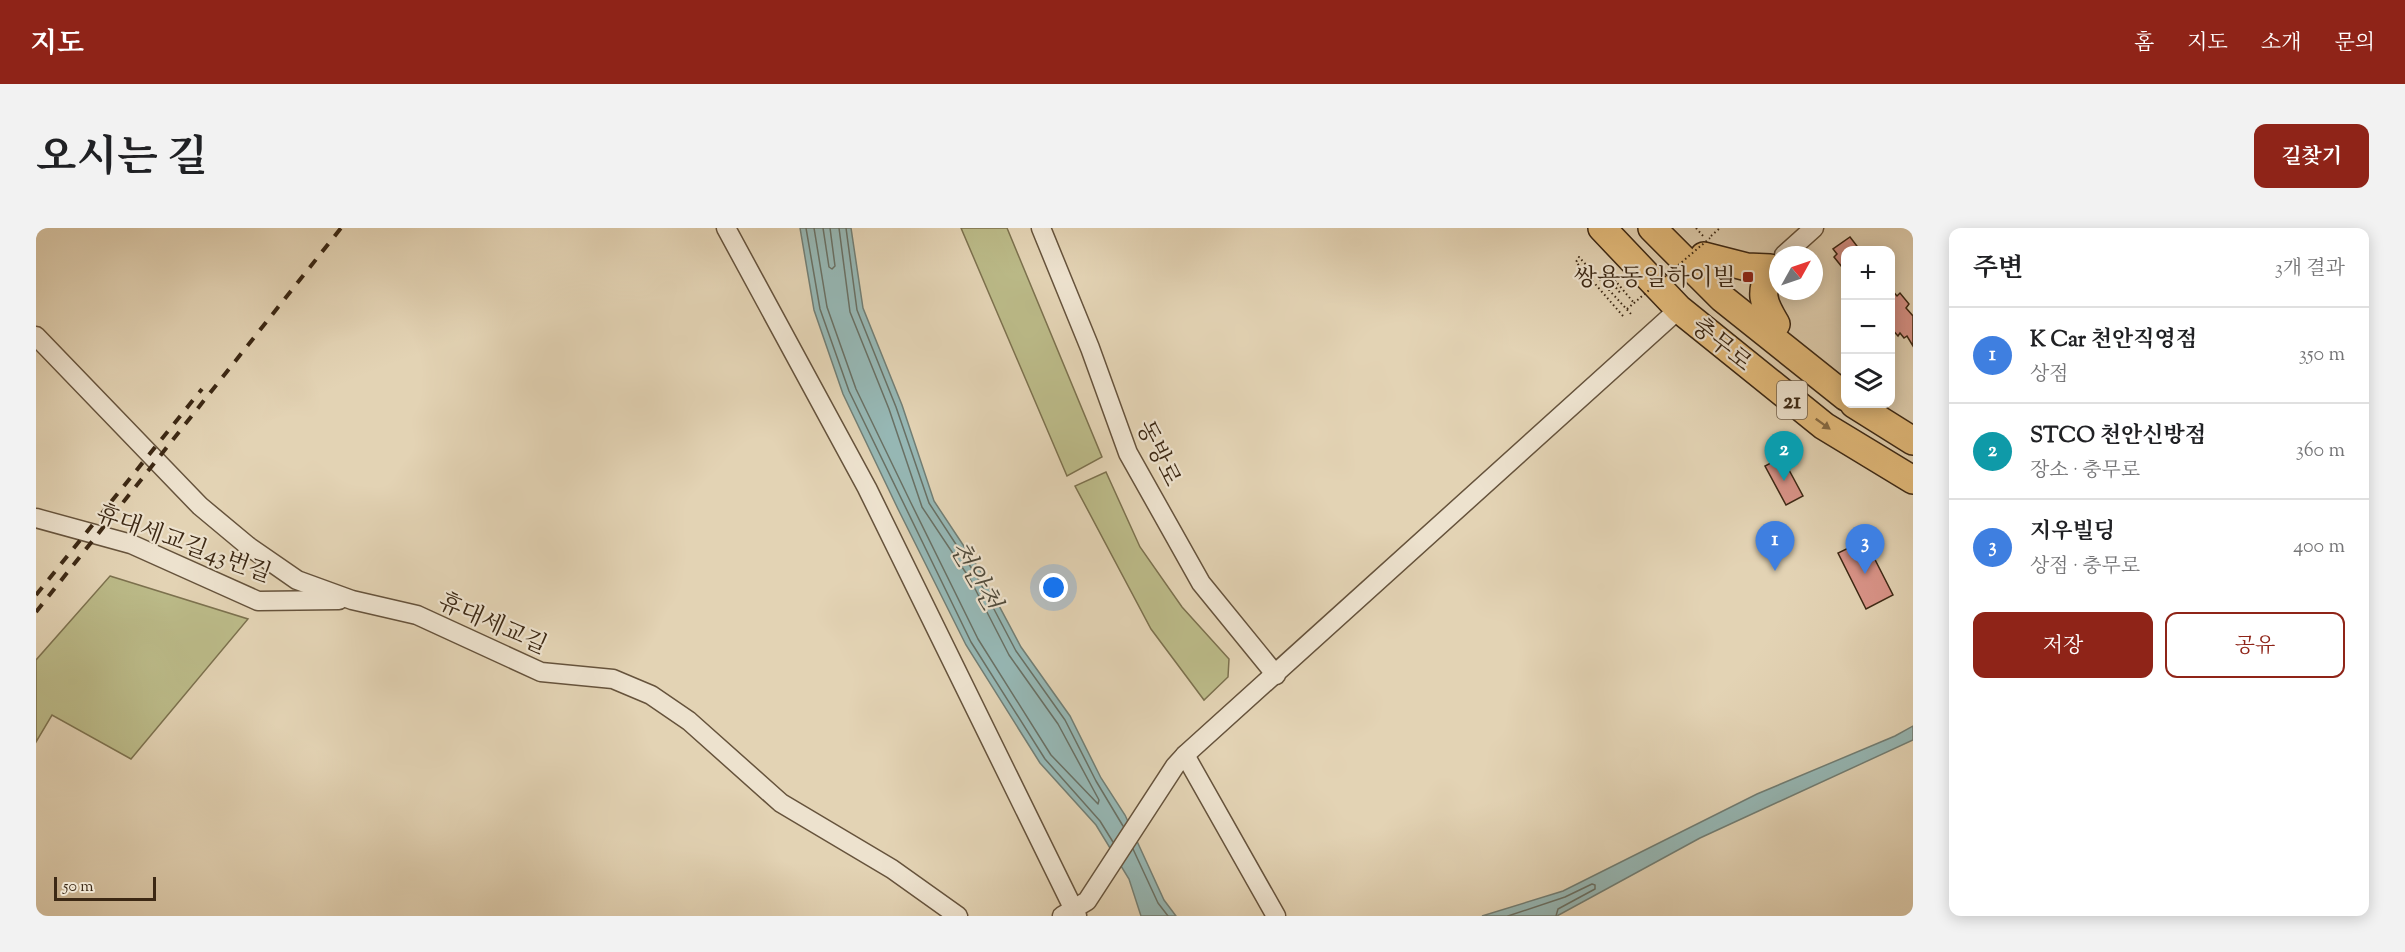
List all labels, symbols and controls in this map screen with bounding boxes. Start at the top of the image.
text: 지도 [30,25,84,65]
text: 홈 [2134,29,2154,59]
text: 지도 [2187,29,2228,59]
text: 소개 [2261,29,2301,59]
text: 문의 [2334,29,2375,59]
button: 길찾기 [2254,124,2369,188]
text: 오시는 길 [36,130,207,190]
north arrow [1769,246,1823,300]
map controls [1841,246,1895,408]
button: + [1841,246,1895,300]
text: 주변 [1973,251,2023,288]
text: 3개 결과 [2275,255,2345,284]
place label: 쌍용동일하이빌 [1574,262,1736,296]
marker: 쌍용동일하이빌 [1741,270,1755,284]
button: − [1841,300,1895,354]
street label: 충무로 [1683,310,1758,381]
text: K Car 천안직영점 [2030,325,2197,357]
text: 1 [1989,341,1996,370]
text: 350 m [2299,341,2345,370]
button: layers [1841,354,1895,408]
text: 상점 [2030,361,2069,390]
road number: 21 [1777,381,1807,419]
street label: 동방로 [1127,415,1188,493]
one-way arrow [1815,418,1831,430]
text: STCO 천안신방점 [2030,421,2206,453]
pin: 2 [1764,432,1804,481]
text: 2 [1988,437,1997,466]
text: 360 m [2296,437,2345,466]
text: 장소 · 충무로 [2030,457,2140,486]
street label: 휴대세교길43번길 [91,497,276,592]
text: 지우빌딩 [2030,517,2115,549]
pin: 1 [1756,522,1794,571]
pin: 3 [1846,524,1884,574]
text: 3 [1988,533,1997,562]
text: 400 m [2293,533,2345,562]
water label: 천안천 [939,534,1010,620]
text: 상점 · 충무로 [2030,553,2140,582]
your location [1039,573,1068,602]
street label: 휴대세교길 [432,586,552,664]
button: 저장 [1973,612,2153,678]
button: 공유 [2165,612,2345,678]
scale bar [54,874,156,902]
text: 50 m [63,876,94,899]

